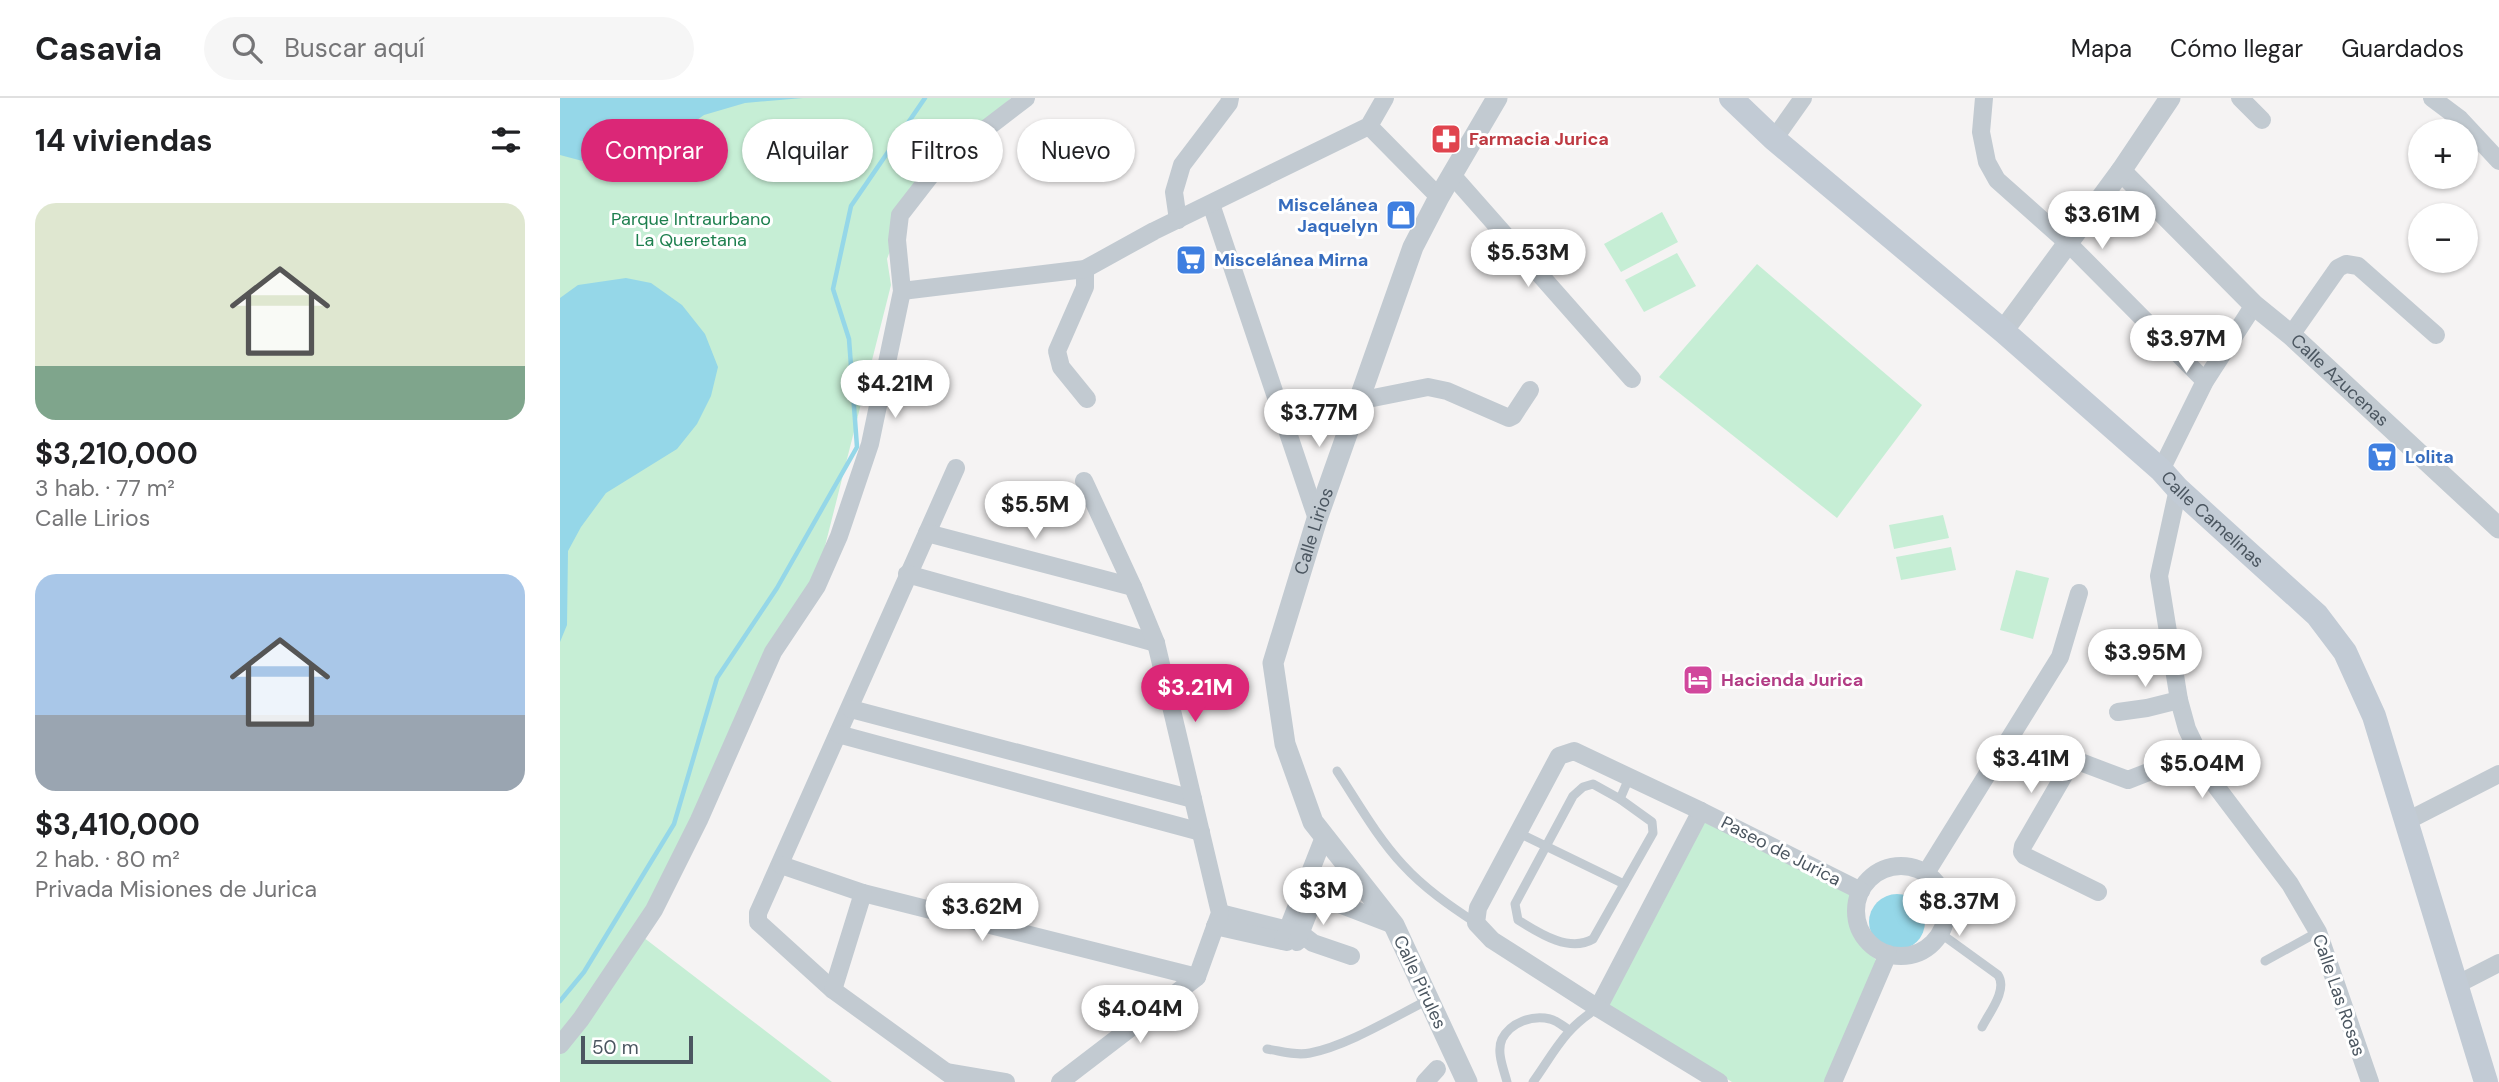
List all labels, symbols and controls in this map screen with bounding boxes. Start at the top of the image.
search box [204,17,694,80]
text: Casavia [35,27,162,70]
icon: search [228,29,266,67]
text: Buscar aquí [284,31,424,65]
text: Mapa [2071,33,2132,64]
text: Cómo llegar [2170,33,2303,64]
text: Guardados [2341,33,2464,64]
chip: Comprar [581,119,728,182]
chip: Alquilar [742,119,873,182]
chip: Filtros [887,119,1003,182]
chip: Nuevo [1017,119,1135,182]
map controls [2408,119,2478,273]
button: + [2408,119,2478,189]
text: 14 viviendas [35,121,213,160]
icon: filters [487,121,525,159]
pharmacy icon: Farmacia Jurica [1429,122,1463,156]
place label: Farmacia Jurica [1469,127,1609,151]
pin: $3.61M [2045,192,2159,251]
place label: Miscelánea Jaquelyn [1278,193,1378,238]
shop icon: Miscelánea Jaquelyn [1384,198,1418,232]
text: $3.61M [2064,199,2140,229]
button: − [2408,203,2478,273]
park label: Parque Intraurbano La Queretana [611,207,771,252]
pin: $5.53M [1471,230,1585,289]
text: $5.53M [1487,237,1569,267]
supermarket icon: Miscelánea Mirna [1174,243,1208,277]
icon: home [217,248,343,374]
place label: Miscelánea Mirna [1214,248,1368,272]
pin: $3.97M [2129,316,2243,375]
text: $3.97M [2146,323,2226,353]
street label: Calle Azucenas [2285,329,2394,432]
pin: $4.21M [838,360,952,420]
text: $4.21M [857,368,933,398]
pin: $3.77M [1262,390,1376,449]
text: $3.77M [1280,397,1358,427]
text: $3,210,000 [35,434,198,473]
supermarket icon: Lolita [2365,440,2399,474]
place label: Lolita [2405,445,2454,469]
street label: Calle Camelinas [2156,466,2269,573]
text: 3 hab. · 77 m² [35,473,175,503]
pin: $5.5M [986,482,1084,541]
street label: Calle Lirios [1289,484,1339,578]
text: $5.5M [1001,489,1069,519]
text: Calle Lirios [35,503,150,533]
icon: home [217,619,343,745]
pin: $3.95M [2088,630,2202,689]
text: $3.95M [2104,637,2186,667]
hotel icon: Hacienda Jurica [1681,663,1715,697]
pin: $3.21M [1138,664,1252,724]
place label: Hacienda Jurica [1721,668,1863,692]
text: $3.21M [1157,672,1233,702]
pin: $3.41M [1974,736,2088,795]
pin: $5.04M [2145,740,2259,800]
text: $3.41M [1992,743,2070,773]
text: $5.04M [2160,748,2244,778]
text: $3,410,000 [35,805,200,844]
street label: Paseo de Jurica [1717,811,1845,891]
text: 2 hab. · 80 m² [35,844,180,874]
pin: $3M [1289,868,1357,927]
text: Privada Misiones de Jurica [35,874,317,904]
text: $3M [1299,875,1347,905]
pin: $8.37M [1902,878,2016,938]
pin: $3.62M [925,884,1039,943]
text: $8.37M [1919,886,1999,916]
text: $3.62M [942,891,1022,921]
street label: Calle Pirules [1388,931,1452,1033]
street label: Calle Las Rosas [2307,931,2371,1059]
pin: $4.04M [1083,986,1197,1045]
text: $4.04M [1097,993,1183,1023]
scale bar [581,1033,693,1065]
text: 50 m [592,1035,639,1060]

